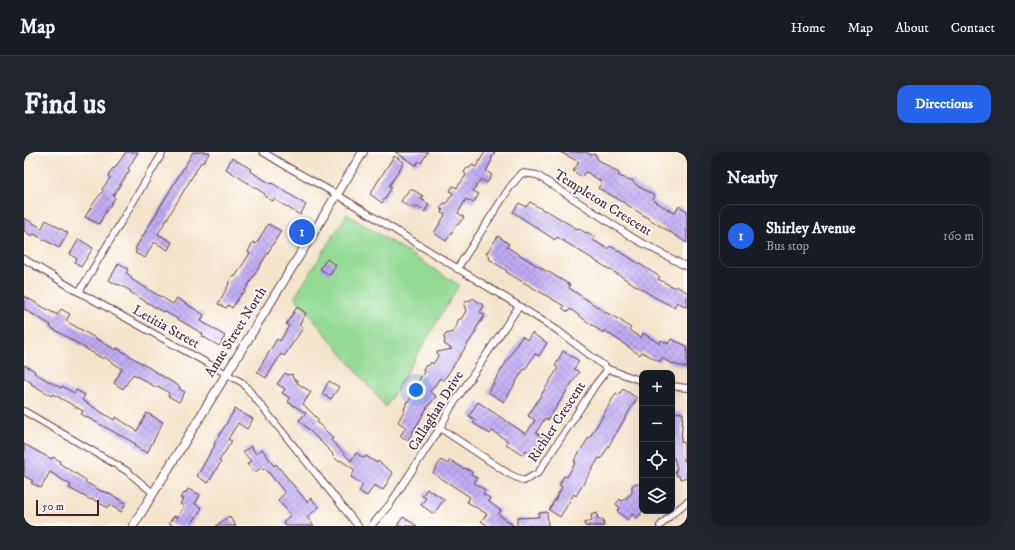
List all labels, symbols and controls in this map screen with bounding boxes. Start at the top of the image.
text: Map [20,16,55,39]
text: Home [791,19,825,37]
text: Map [847,19,873,37]
text: About [895,19,929,37]
text: Contact [951,19,995,37]
button: Directions [897,85,991,123]
text: Find us [24,87,106,122]
street label: Templeton Crescent [551,166,656,241]
text: Nearby [727,167,777,189]
pin: 1 [289,217,315,247]
text: Shirley Avenue [766,219,855,238]
text: 1 [739,228,743,244]
text: 160 m [943,228,974,244]
text: Bus stop [766,238,809,254]
street label: Anne Street North [201,283,271,381]
street label: Letitia Street [129,301,203,353]
street label: Callaghan Drive [404,367,468,454]
map controls [639,370,675,514]
button: + [639,370,675,406]
street label: Richler Crescent [524,378,590,466]
your location [406,380,426,400]
button: − [639,406,675,442]
button: locate [639,442,675,478]
button: layers [639,478,675,514]
scale bar [36,498,99,517]
text: 50 m [42,500,64,514]

